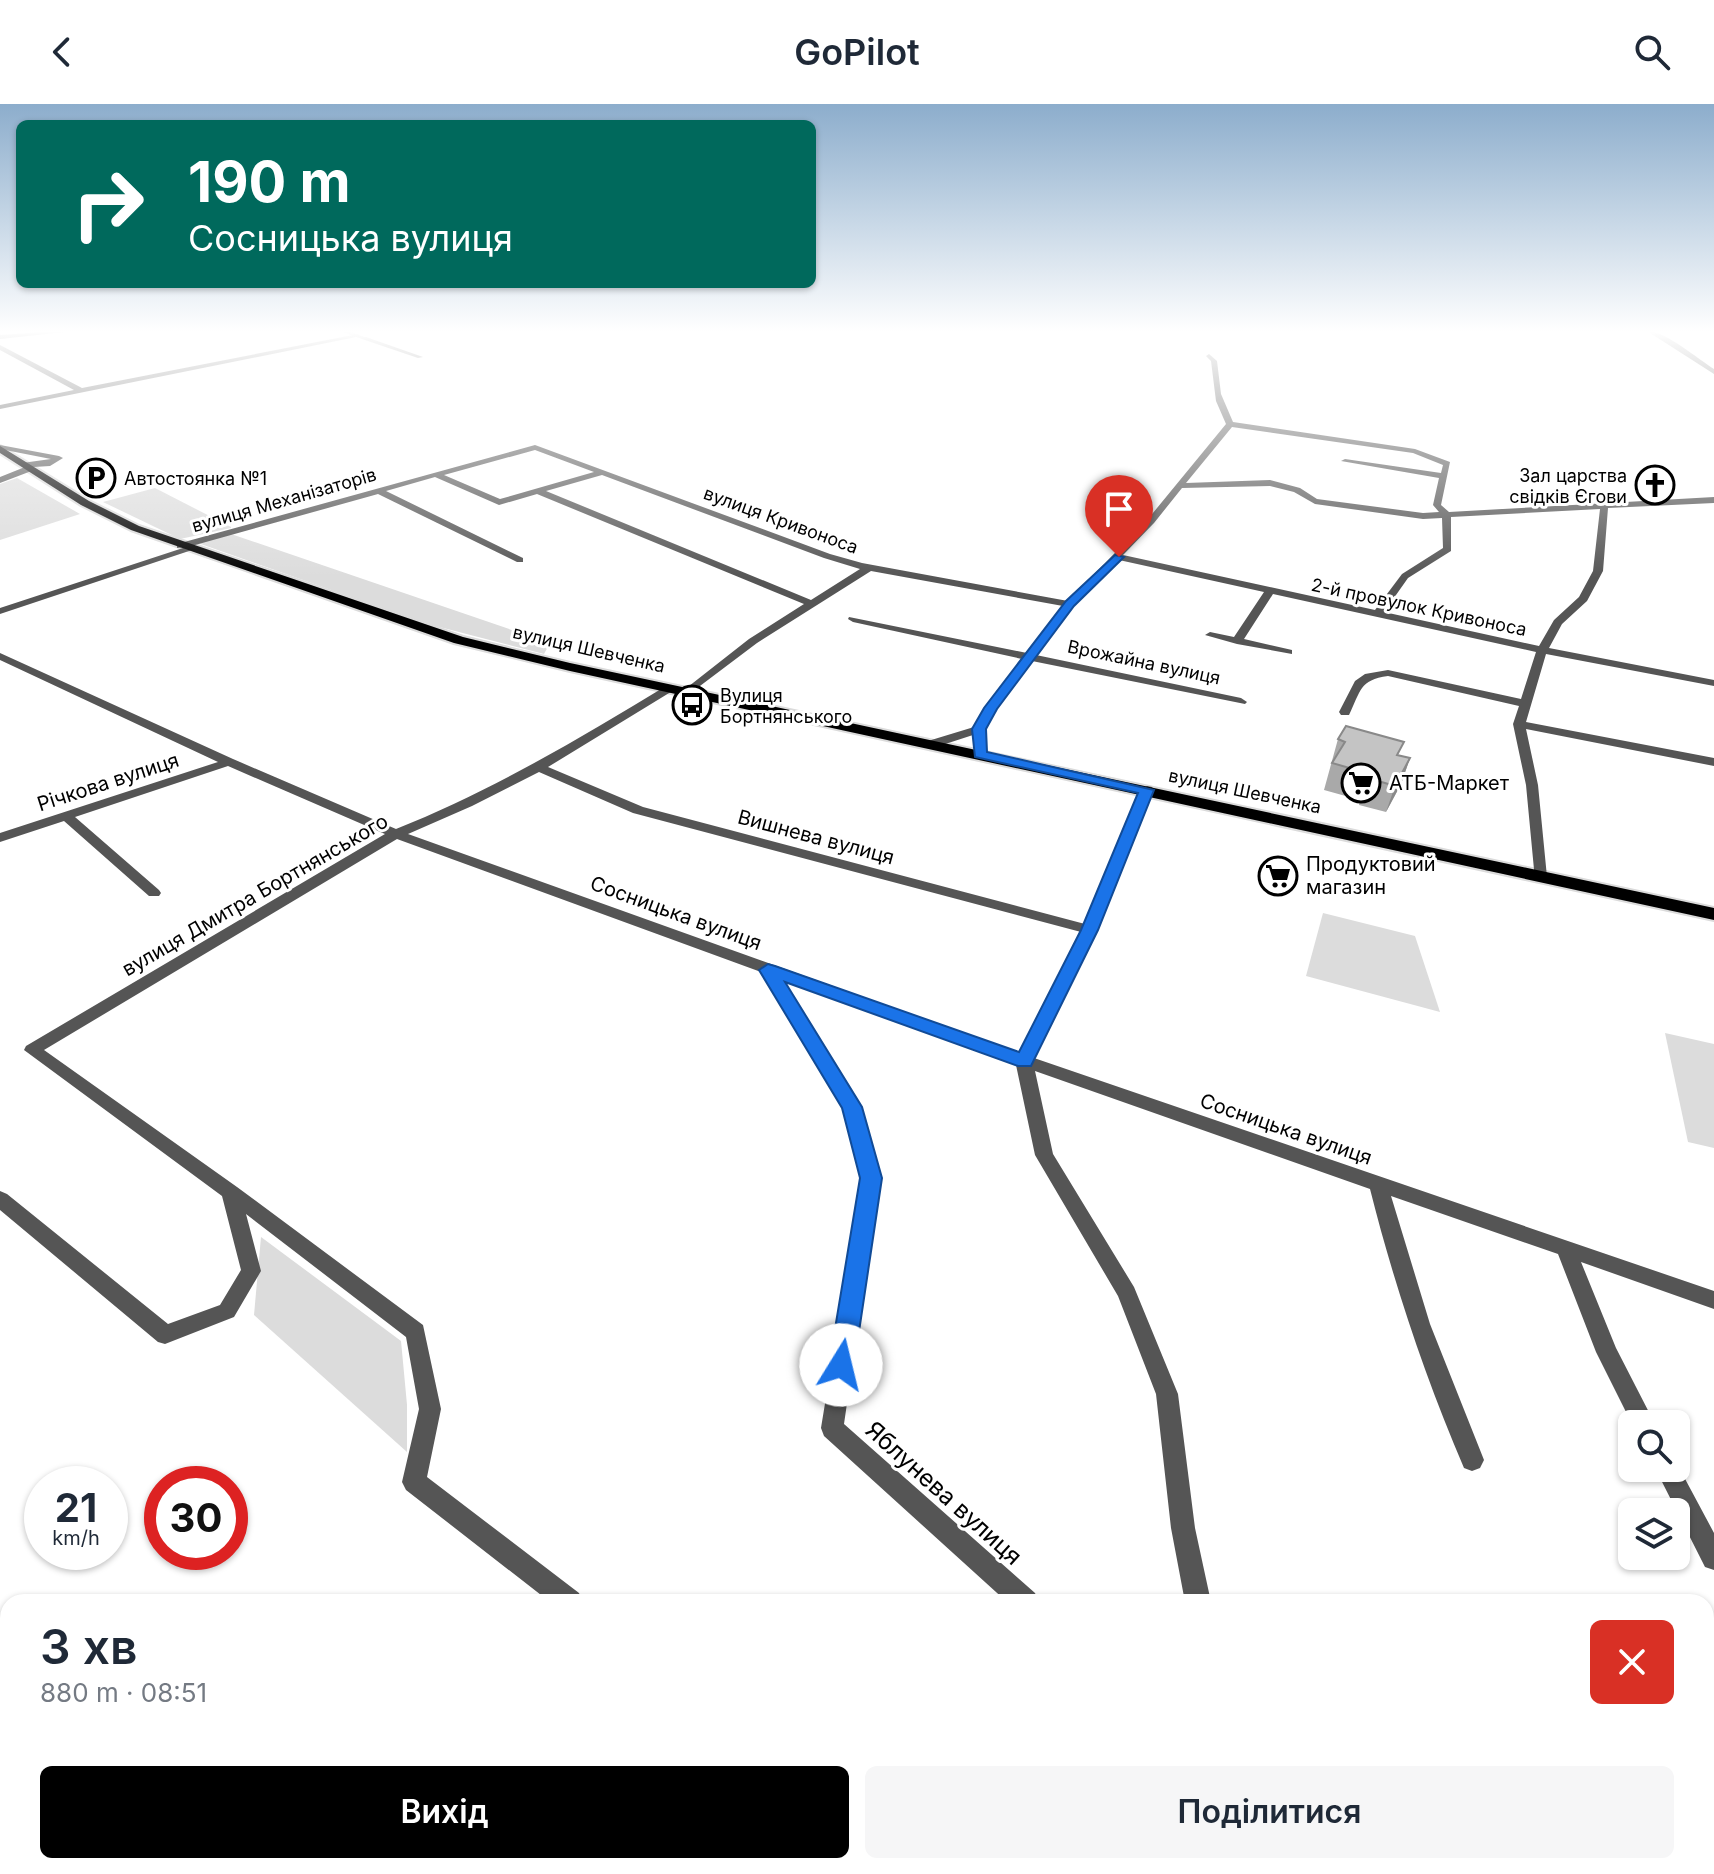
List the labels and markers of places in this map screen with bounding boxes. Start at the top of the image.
parking icon: Автостоянка №1 [75,457,117,499]
church icon: Зал царства свідків Єгови [1634,464,1676,506]
place label: Зал царства свідків Єгови [1509,465,1627,507]
place label: Автостоянка №1 [124,468,267,489]
pin [1085,475,1153,557]
bus stop icon: Вулиця Бортнянського [671,684,713,726]
place label: Вулиця Бортнянського [720,685,852,727]
supermarket icon: АТБ-Маркет [1340,762,1382,804]
place label: АТБ-Маркет [1389,771,1510,795]
place label: Продуктовий магазин [1306,852,1436,899]
supermarket icon: Продуктовий магазин [1257,855,1299,897]

